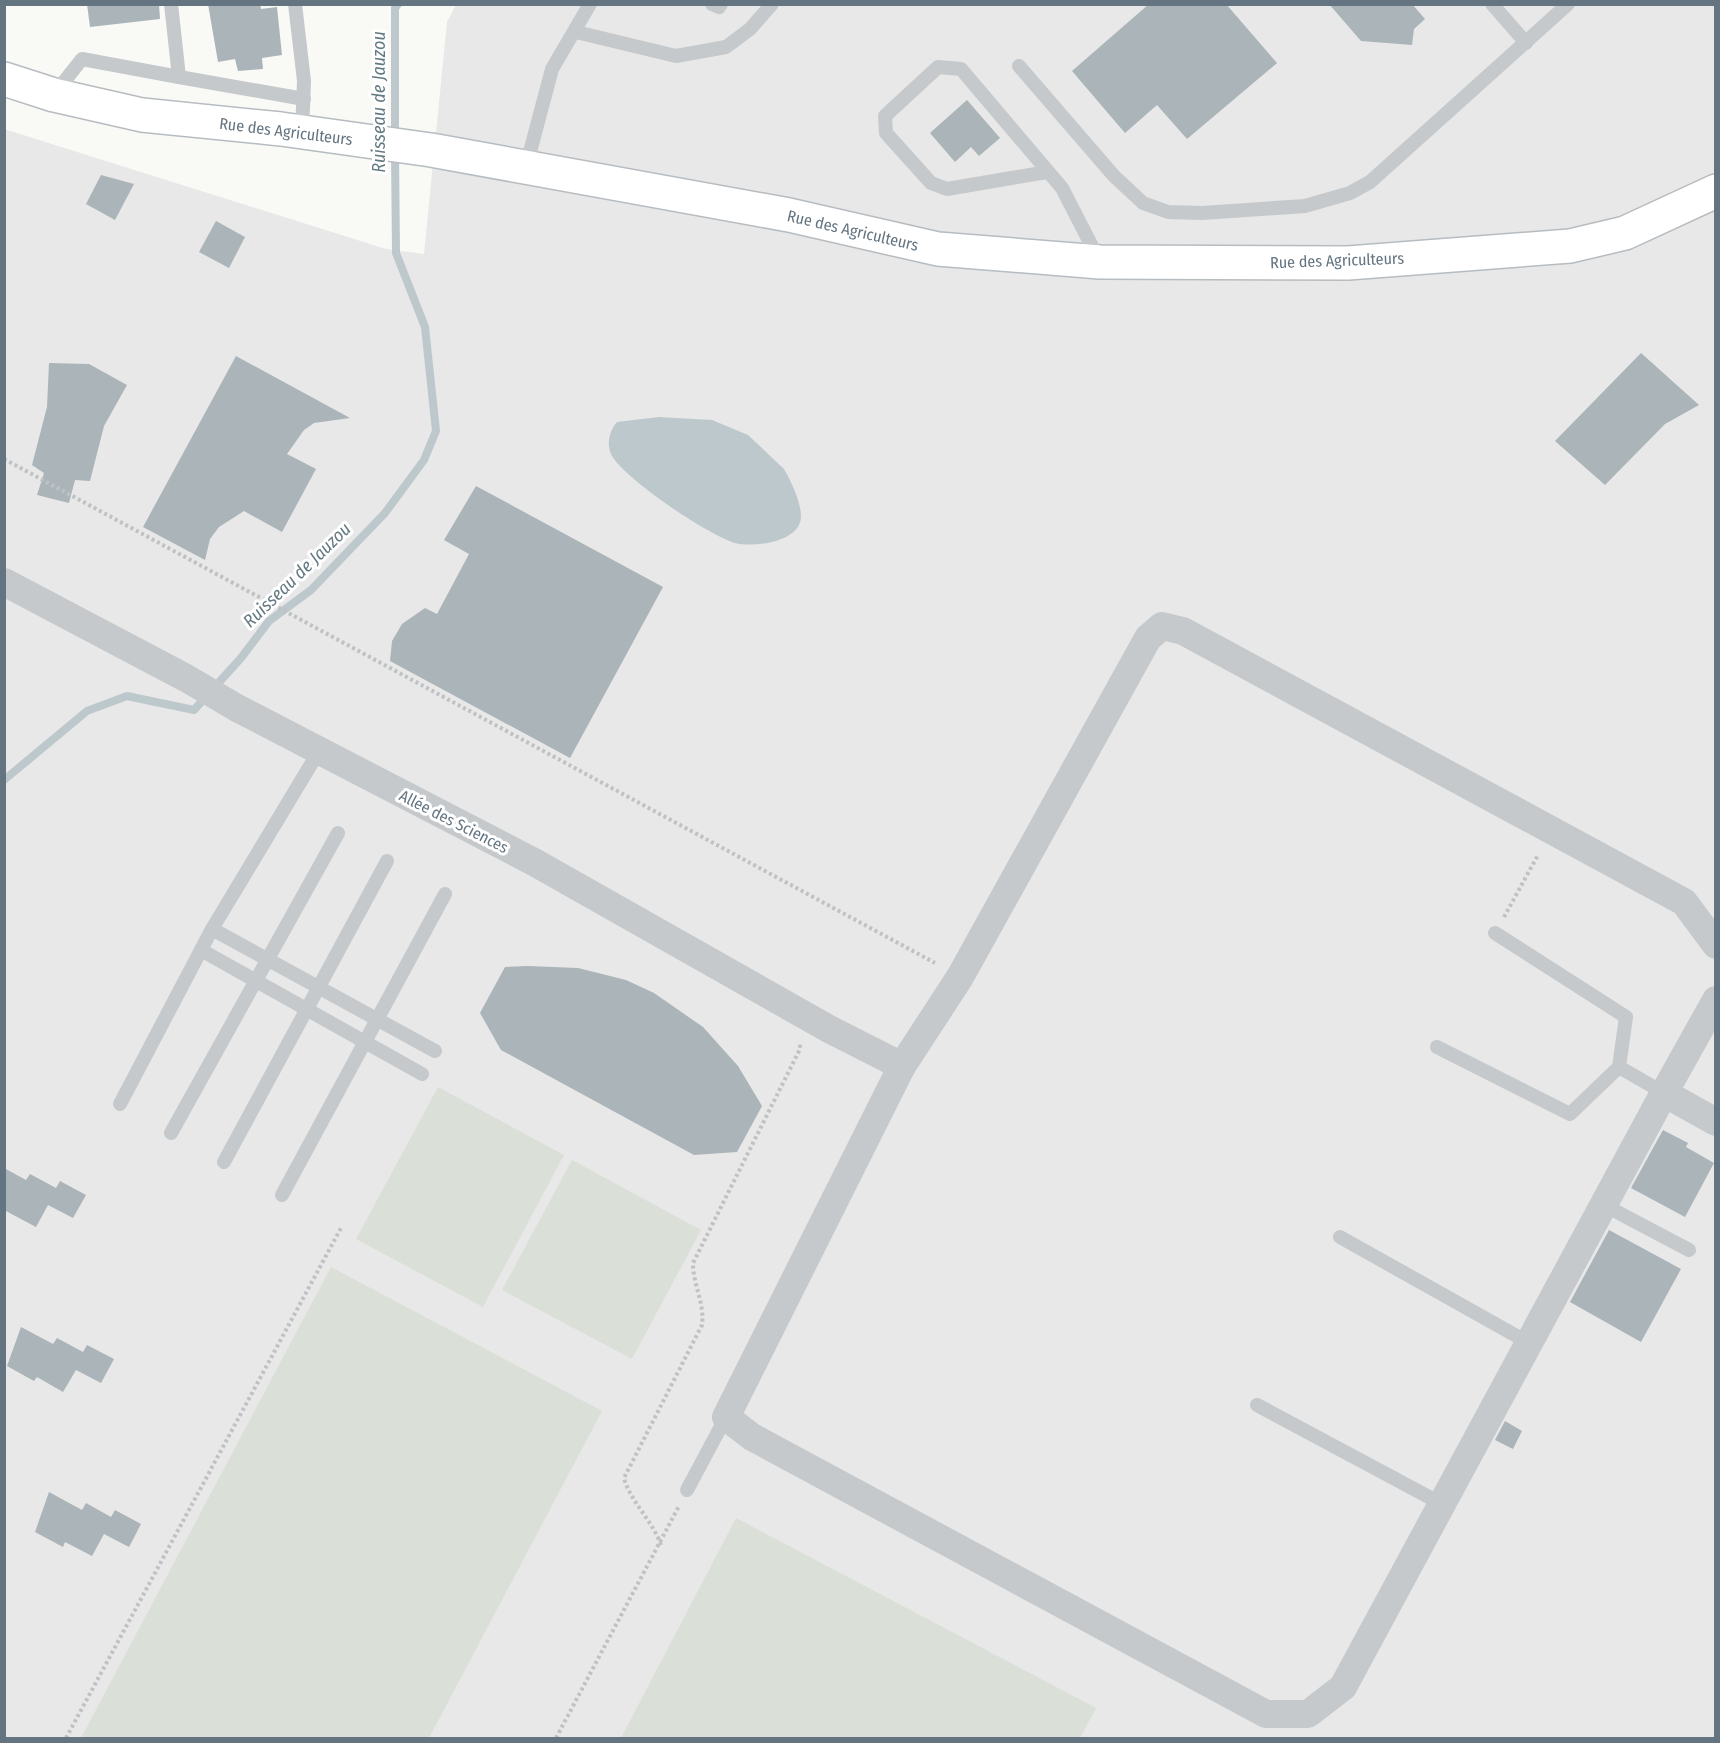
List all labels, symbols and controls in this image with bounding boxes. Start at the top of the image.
water label: Ruisseau de Jauzou [368,31,390,173]
street label: Rue des Agriculteurs [218,114,354,149]
street label: Rue des Agriculteurs [785,206,921,255]
street label: Rue des Agriculteurs [1270,249,1405,272]
water label: Ruisseau de Jauzou [238,518,356,632]
street label: Allée des Sciences [396,786,512,857]

